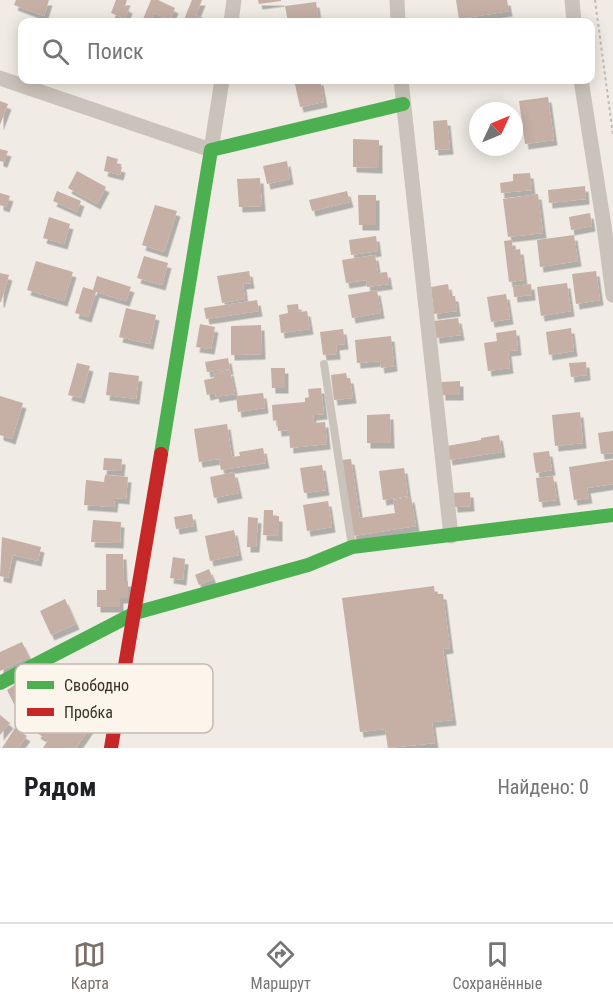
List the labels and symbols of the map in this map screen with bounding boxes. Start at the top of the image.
north arrow [469,102,523,156]
legend [15,664,213,733]
text: Свободно [64,676,129,695]
text: Пробка [64,703,113,722]

